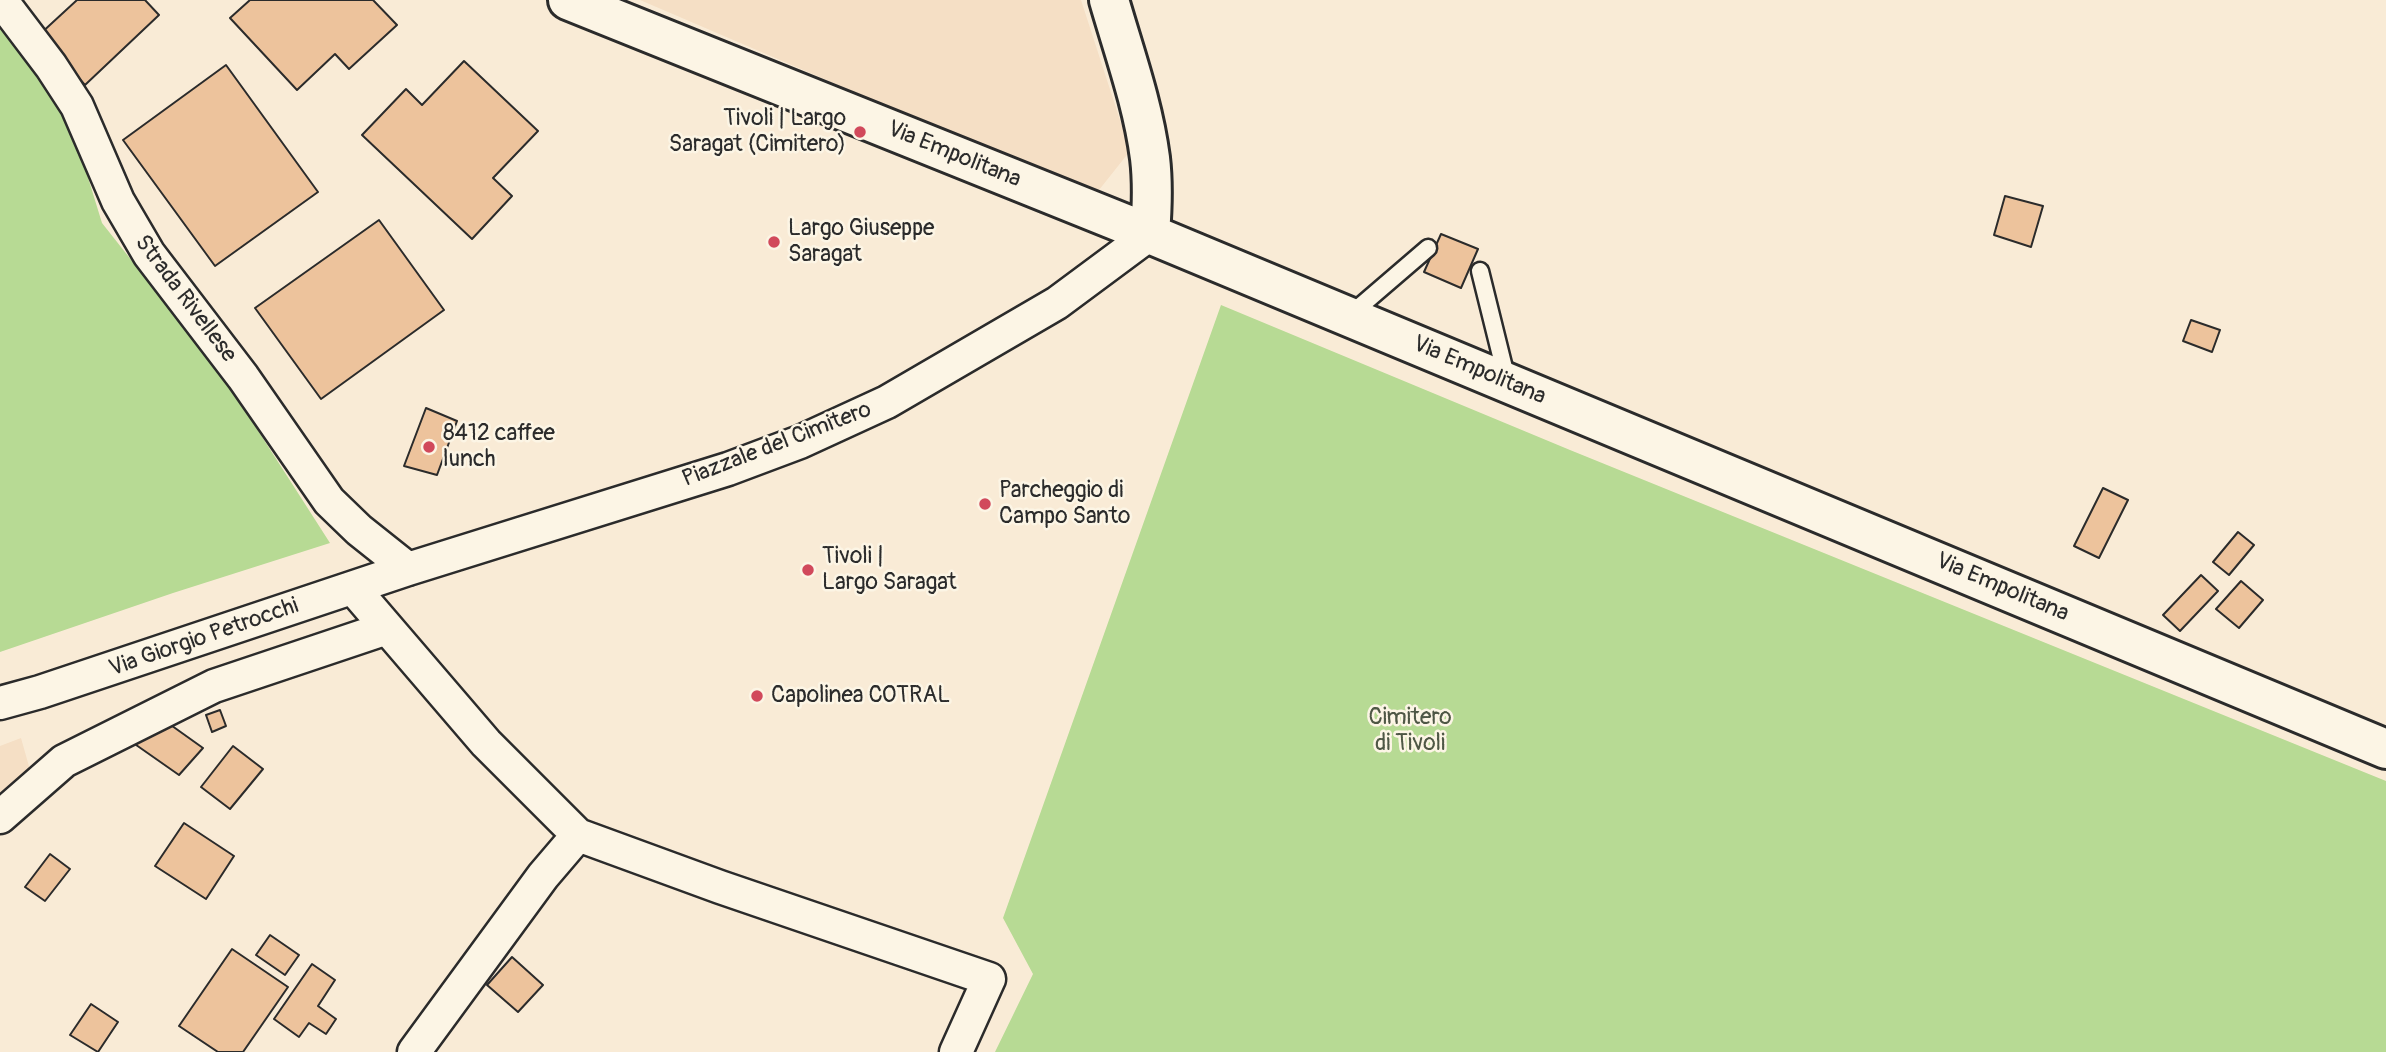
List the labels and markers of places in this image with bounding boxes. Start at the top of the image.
place label: Tivoli | Largo Saragat (Cimitero) [669,105,846,159]
marker: Tivoli | Largo Saragat (Cimitero) [852,124,868,140]
place label: Largo Giuseppe Saragat [788,215,934,269]
marker: Largo Giuseppe Saragat [766,234,782,250]
place label: 8412 caffee lunch [443,420,555,474]
marker: 8412 caffee lunch [421,439,437,455]
place label: Parcheggio di Campo Santo [999,477,1130,531]
marker: Parcheggio di Campo Santo [977,496,993,512]
place label: Tivoli | Largo Saragat [822,543,957,597]
marker: Tivoli | Largo Saragat [800,562,816,578]
place label: Capolinea COTRAL [771,682,950,710]
marker: Capolinea COTRAL [749,688,765,704]

